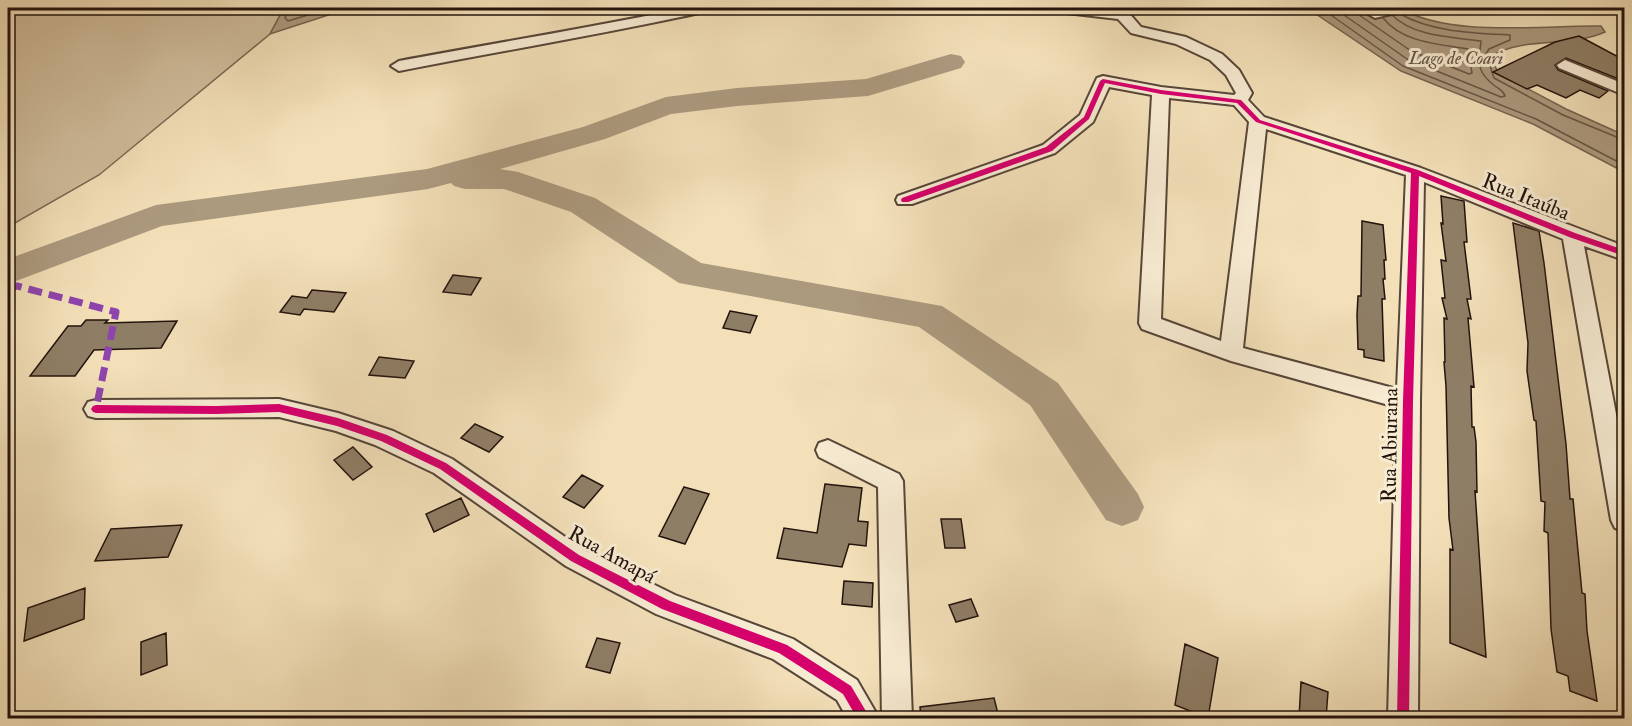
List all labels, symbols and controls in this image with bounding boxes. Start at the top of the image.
water label: Lago de Coari [1408,47,1503,70]
street label: Rua Itaúba [1478,167,1574,227]
street label: Rua Abiurana [1376,387,1405,503]
street label: Rua Amapá [563,520,661,590]

